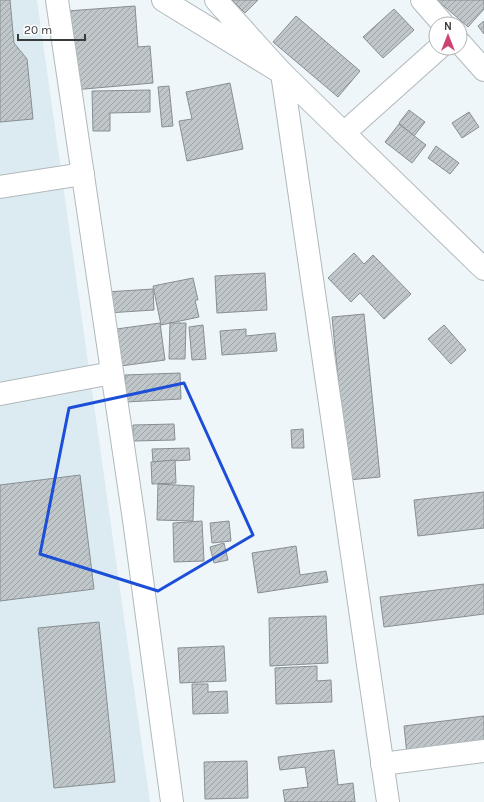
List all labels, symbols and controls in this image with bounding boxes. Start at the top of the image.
scale bar [18,16,85,42]
north arrow [428,16,468,56]
text: N [444,20,452,33]
text: 20 m [24,23,52,37]

